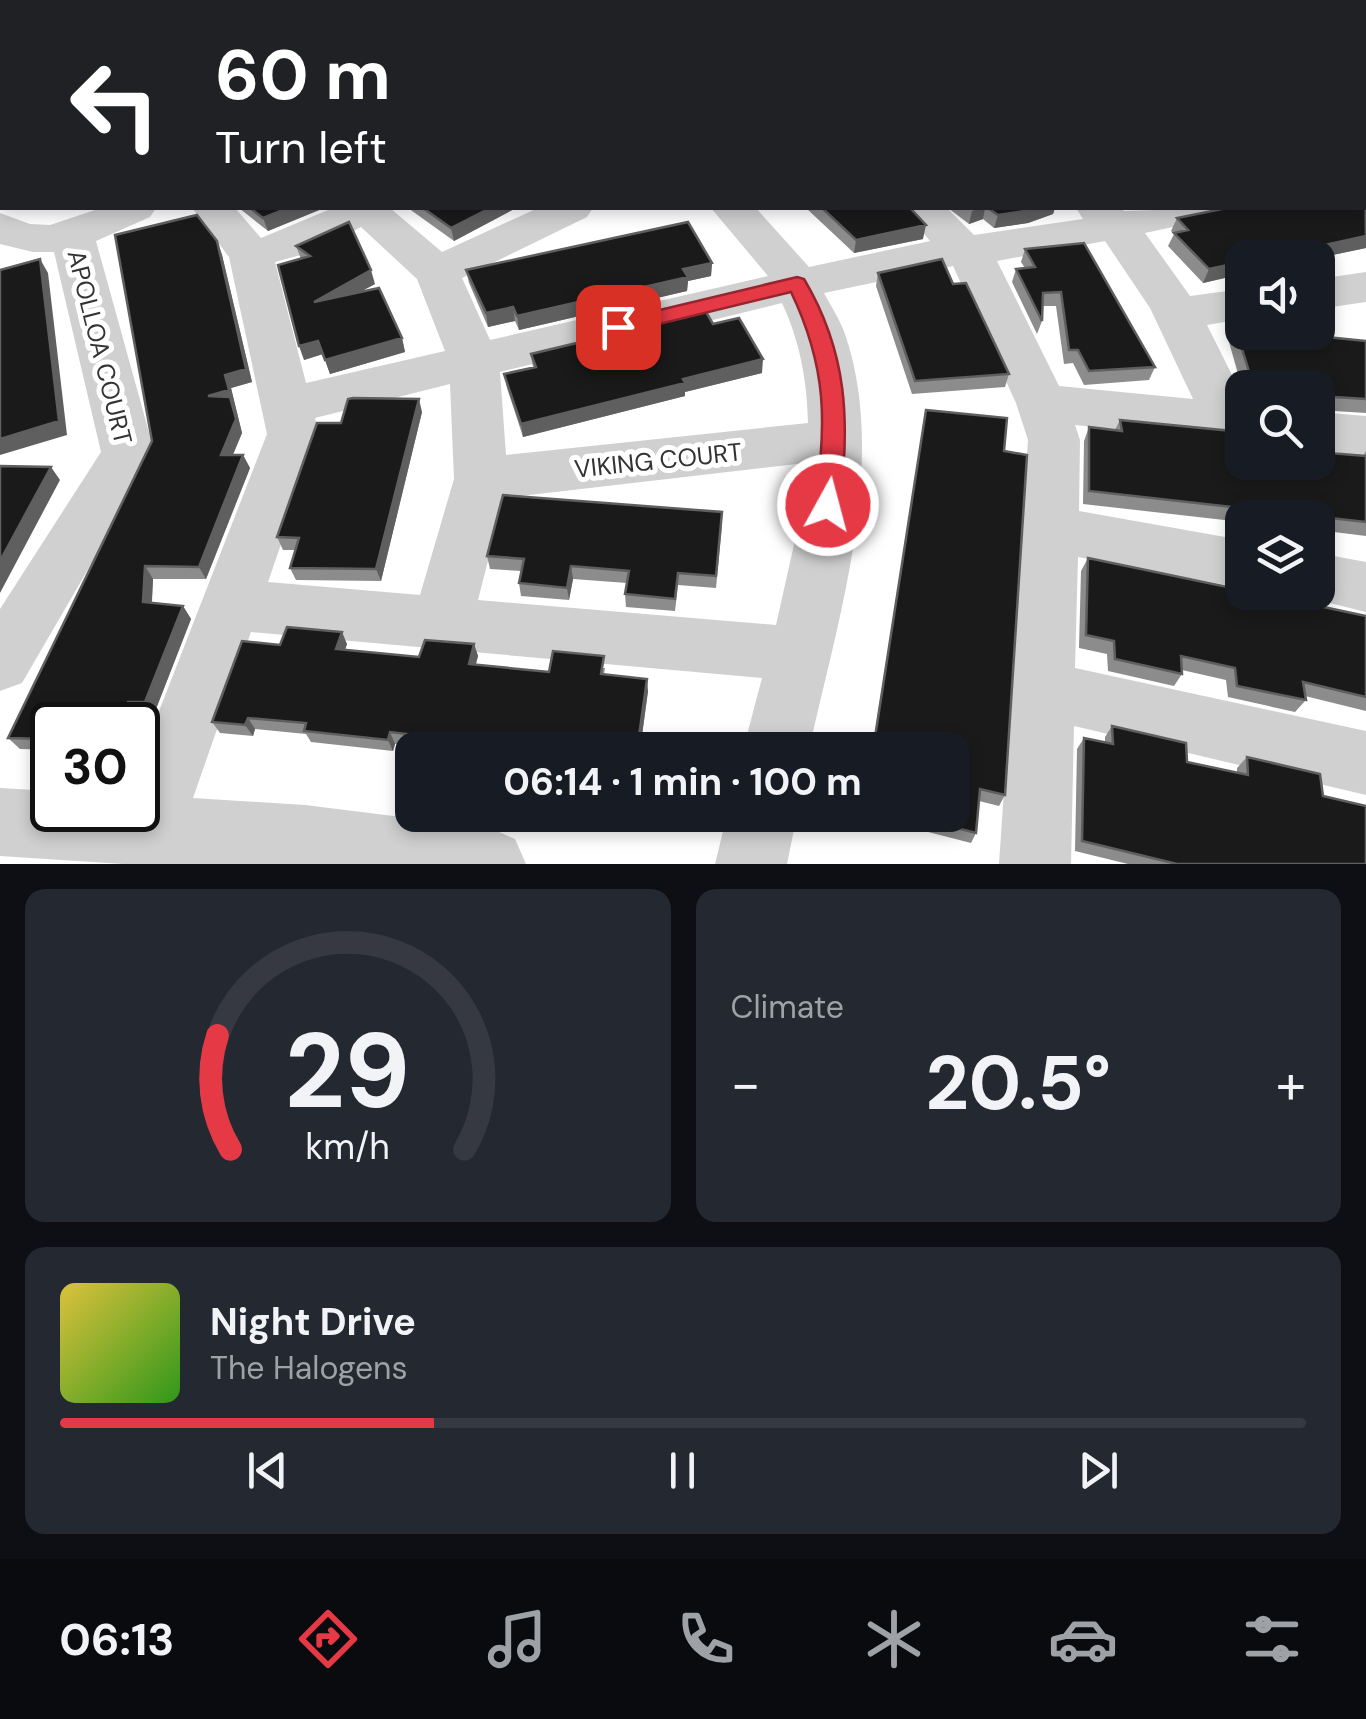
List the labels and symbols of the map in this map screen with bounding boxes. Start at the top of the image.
street label: APOLLOA COURT [59,247,140,448]
pin [576,285,661,370]
street label: VIKING COURT [573,435,744,486]
position arrow [776,453,880,557]
speed limit sign: 30 [30,702,160,832]

